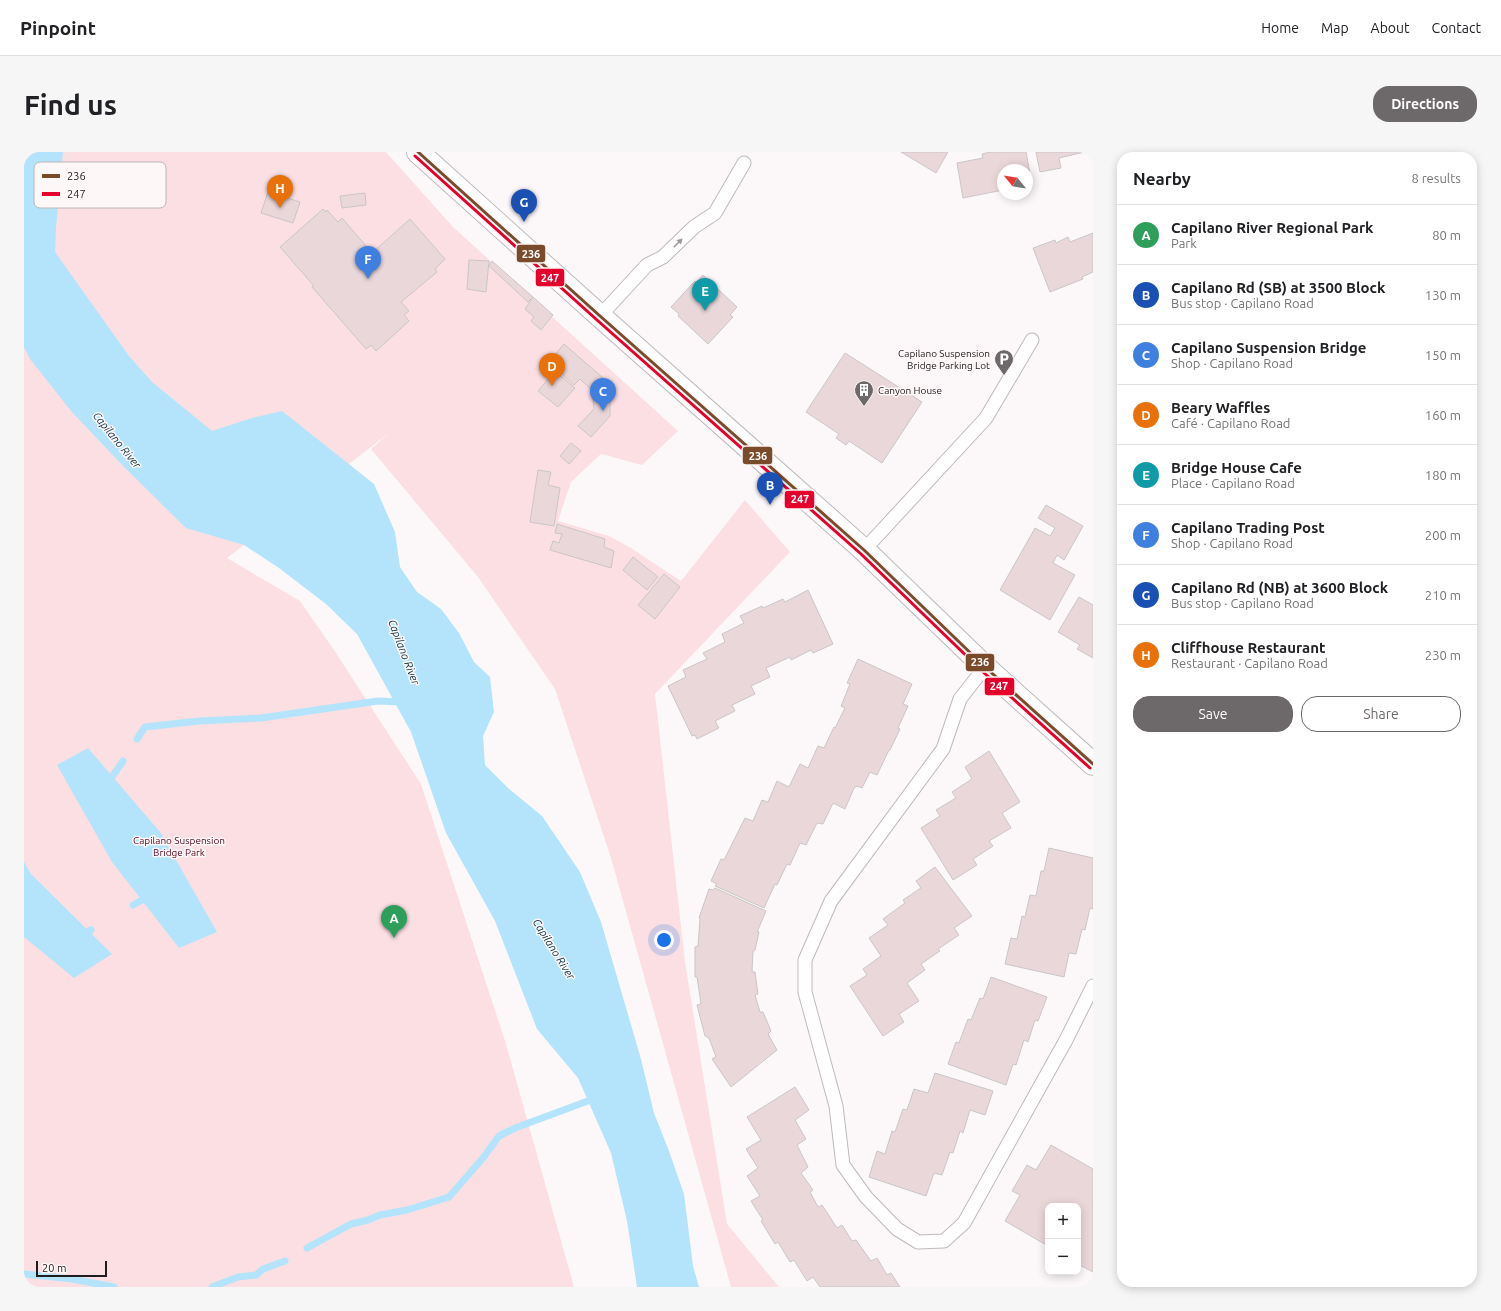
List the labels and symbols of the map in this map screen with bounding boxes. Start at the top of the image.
legend [34,162,166,208]
north arrow [997,164,1033,200]
text: 236 [67,170,86,182]
pin: H [267,175,293,208]
text: 247 [67,188,86,200]
pin: G [511,189,537,222]
one-way arrow [673,238,683,248]
line badge: 236 [516,244,546,263]
pin: F [355,246,381,279]
text: 236 [522,248,540,260]
line badge: 247 [535,268,565,287]
text: 247 [541,272,559,284]
pin: E [692,278,718,311]
place label: Capilano Suspension Bridge Parking Lot [898,348,990,371]
parking icon: Capilano Suspension Bridge Parking Lot [993,348,1015,376]
pin: D [539,353,565,386]
pin: C [590,378,616,411]
building icon: Canyon House [853,379,875,407]
place label: Canyon House [878,385,942,396]
water label: Capilano River [91,409,144,471]
line badge: 236 [742,446,773,465]
text: 236 [749,450,767,462]
pin: B [757,472,783,505]
line badge: 247 [784,490,815,509]
text: 247 [791,493,809,505]
water label: Capilano River [386,618,422,687]
line badge: 236 [965,653,995,672]
text: 236 [971,656,989,668]
line badge: 247 [984,677,1015,696]
text: 247 [990,680,1008,692]
park label: Capilano Suspension Bridge Park [133,835,225,858]
pin: A [381,905,407,938]
water label: Capilano River [531,917,578,982]
your location [654,930,674,950]
scale bar [36,1259,107,1278]

